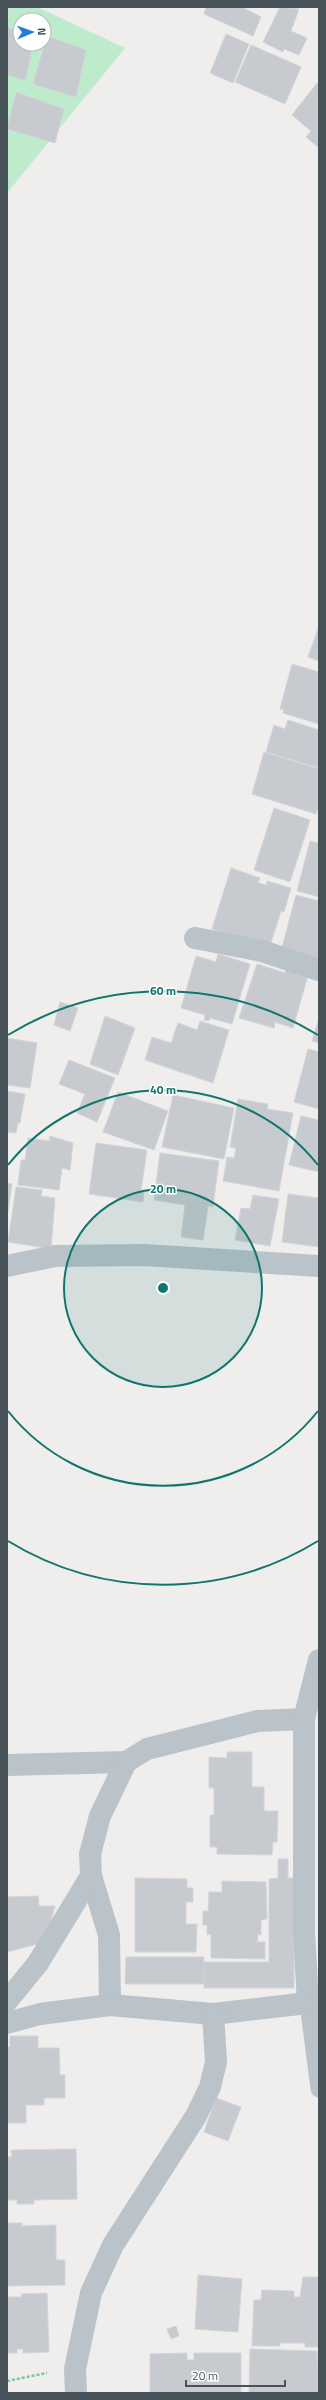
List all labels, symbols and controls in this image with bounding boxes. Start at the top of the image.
north arrow [12,12,52,52]
text: N [34,28,50,36]
text: 60 m [150,981,176,1000]
text: 40 m [150,1080,176,1099]
text: 20 m [150,1179,176,1198]
centre of rings [156,1281,170,1295]
scale bar [186,2362,285,2388]
text: 20 m [192,2366,218,2385]

